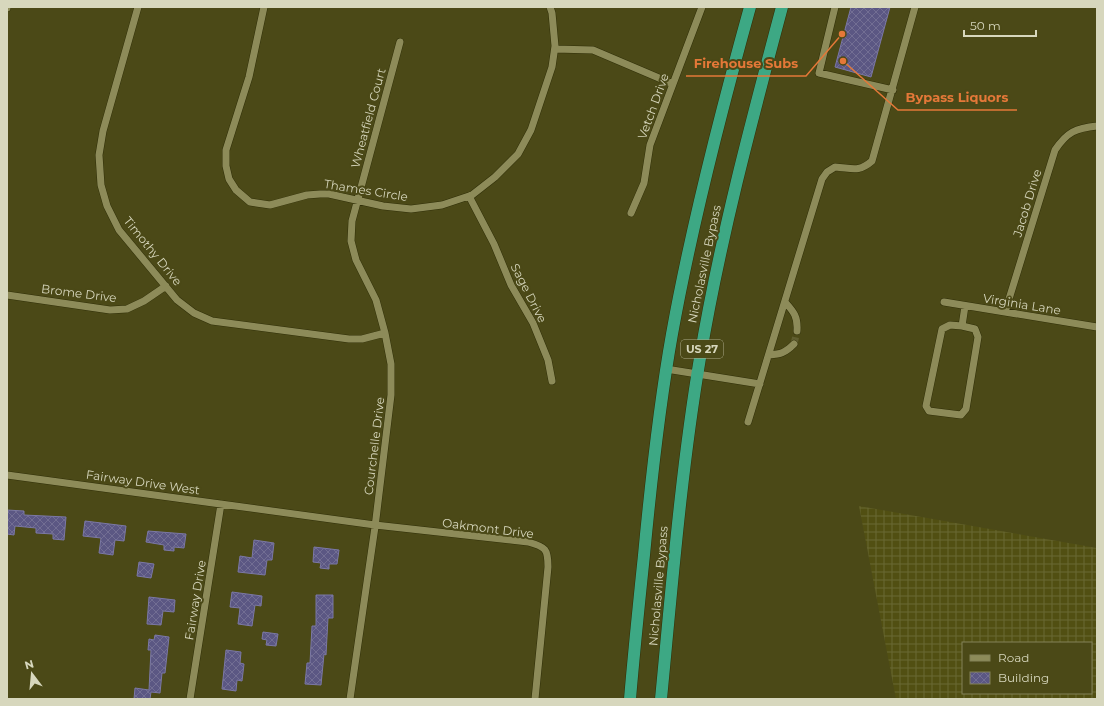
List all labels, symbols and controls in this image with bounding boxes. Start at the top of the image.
scale bar [964,12,1036,38]
text: 50 m [970,18,1001,33]
callout: Firehouse Subs [686,51,806,76]
text: Firehouse Subs [694,55,798,71]
street label: Wheatfield Court [347,66,389,170]
street label: Vetch Drive [634,71,672,141]
callout: Bypass Liquors [898,85,1017,110]
text: Bypass Liquors [906,89,1008,105]
street label: Jacob Drive [1009,167,1044,240]
street label: Thames Circle [323,176,409,204]
street label: Nicholasville Bypass [684,203,724,324]
street label: Timothy Drive [121,214,185,288]
street label: Sage Drive [508,261,550,325]
street label: Brome Drive [40,281,118,305]
street label: Virginia Lane [982,290,1062,318]
road number: US 27 [681,340,723,358]
street label: Courchelle Drive [361,396,387,496]
street label: Fairway Drive West [85,467,201,497]
street label: Oakmont Drive [441,515,535,541]
street label: Nicholasville Bypass [645,525,671,647]
street label: Fairway Drive [181,559,209,641]
legend [962,642,1092,694]
text: Road [998,650,1029,665]
north arrow [12,654,52,694]
text: N [23,656,35,672]
text: Building [998,670,1049,685]

